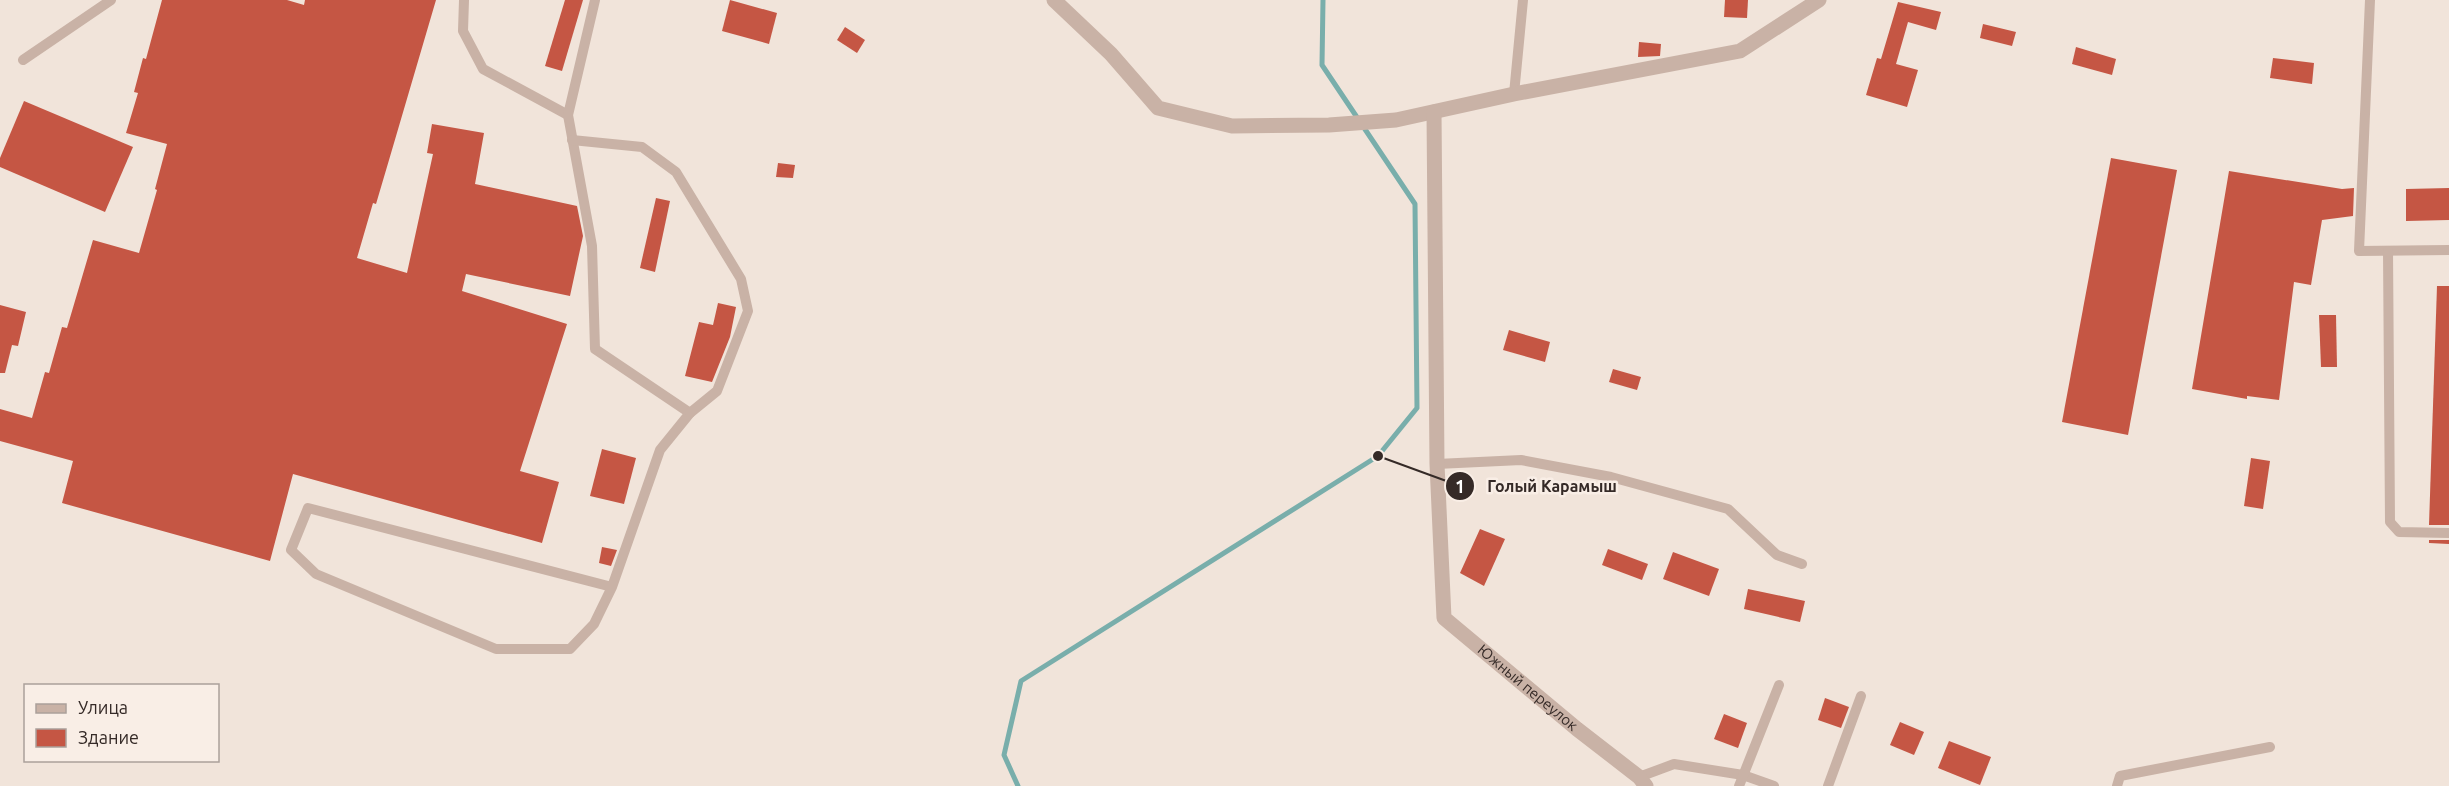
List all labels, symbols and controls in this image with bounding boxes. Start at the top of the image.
callout: Голый Карамыш [1445,469,1629,503]
text: 1 [1455,476,1465,496]
text: Голый Карамыш [1487,477,1617,495]
street label: Южный переулок [1474,641,1581,734]
legend [24,684,219,762]
text: Улица [78,697,128,717]
text: Здание [78,727,139,747]

